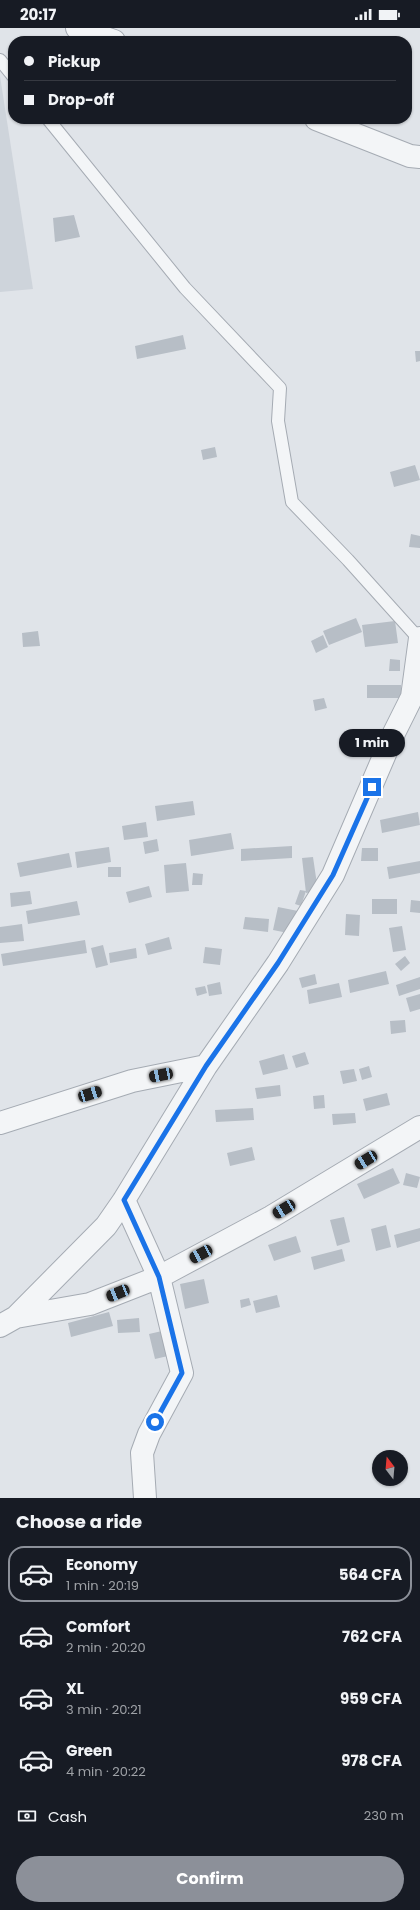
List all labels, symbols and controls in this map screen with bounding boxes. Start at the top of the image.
text: 20:17 [20,4,56,25]
text: Pickup [48,51,100,72]
text: Drop-off [48,89,114,110]
callout: 1 min [339,729,405,757]
text: 1 min [355,733,389,752]
route end [363,778,381,796]
car [148,1067,174,1083]
car [77,1085,103,1103]
car [353,1149,379,1171]
car [271,1198,297,1220]
car [188,1243,214,1265]
car [105,1283,131,1303]
route start [146,1413,164,1431]
north arrow [372,1450,408,1486]
map controls [372,1450,408,1486]
text: Choose a ride [16,1509,142,1534]
text: Economy [66,1554,138,1575]
icon: car [18,1556,54,1592]
text: 564 CFA [339,1564,402,1585]
text: 1 min · 20:19 [66,1576,139,1595]
text: Comfort [66,1616,130,1637]
icon: car [18,1618,54,1654]
text: 762 CFA [342,1626,402,1647]
text: 2 min · 20:20 [66,1638,146,1657]
text: XL [66,1678,84,1699]
icon: car [18,1680,54,1716]
text: 959 CFA [340,1688,402,1709]
text: 3 min · 20:21 [66,1700,142,1719]
text: Green [66,1740,112,1761]
icon: car [18,1742,54,1778]
text: 978 CFA [341,1750,402,1771]
text: 4 min · 20:22 [66,1762,146,1781]
icon: cash [16,1805,38,1827]
text: Cash [48,1806,87,1827]
text: 230 m [364,1806,404,1825]
button: Confirm [16,1856,404,1902]

